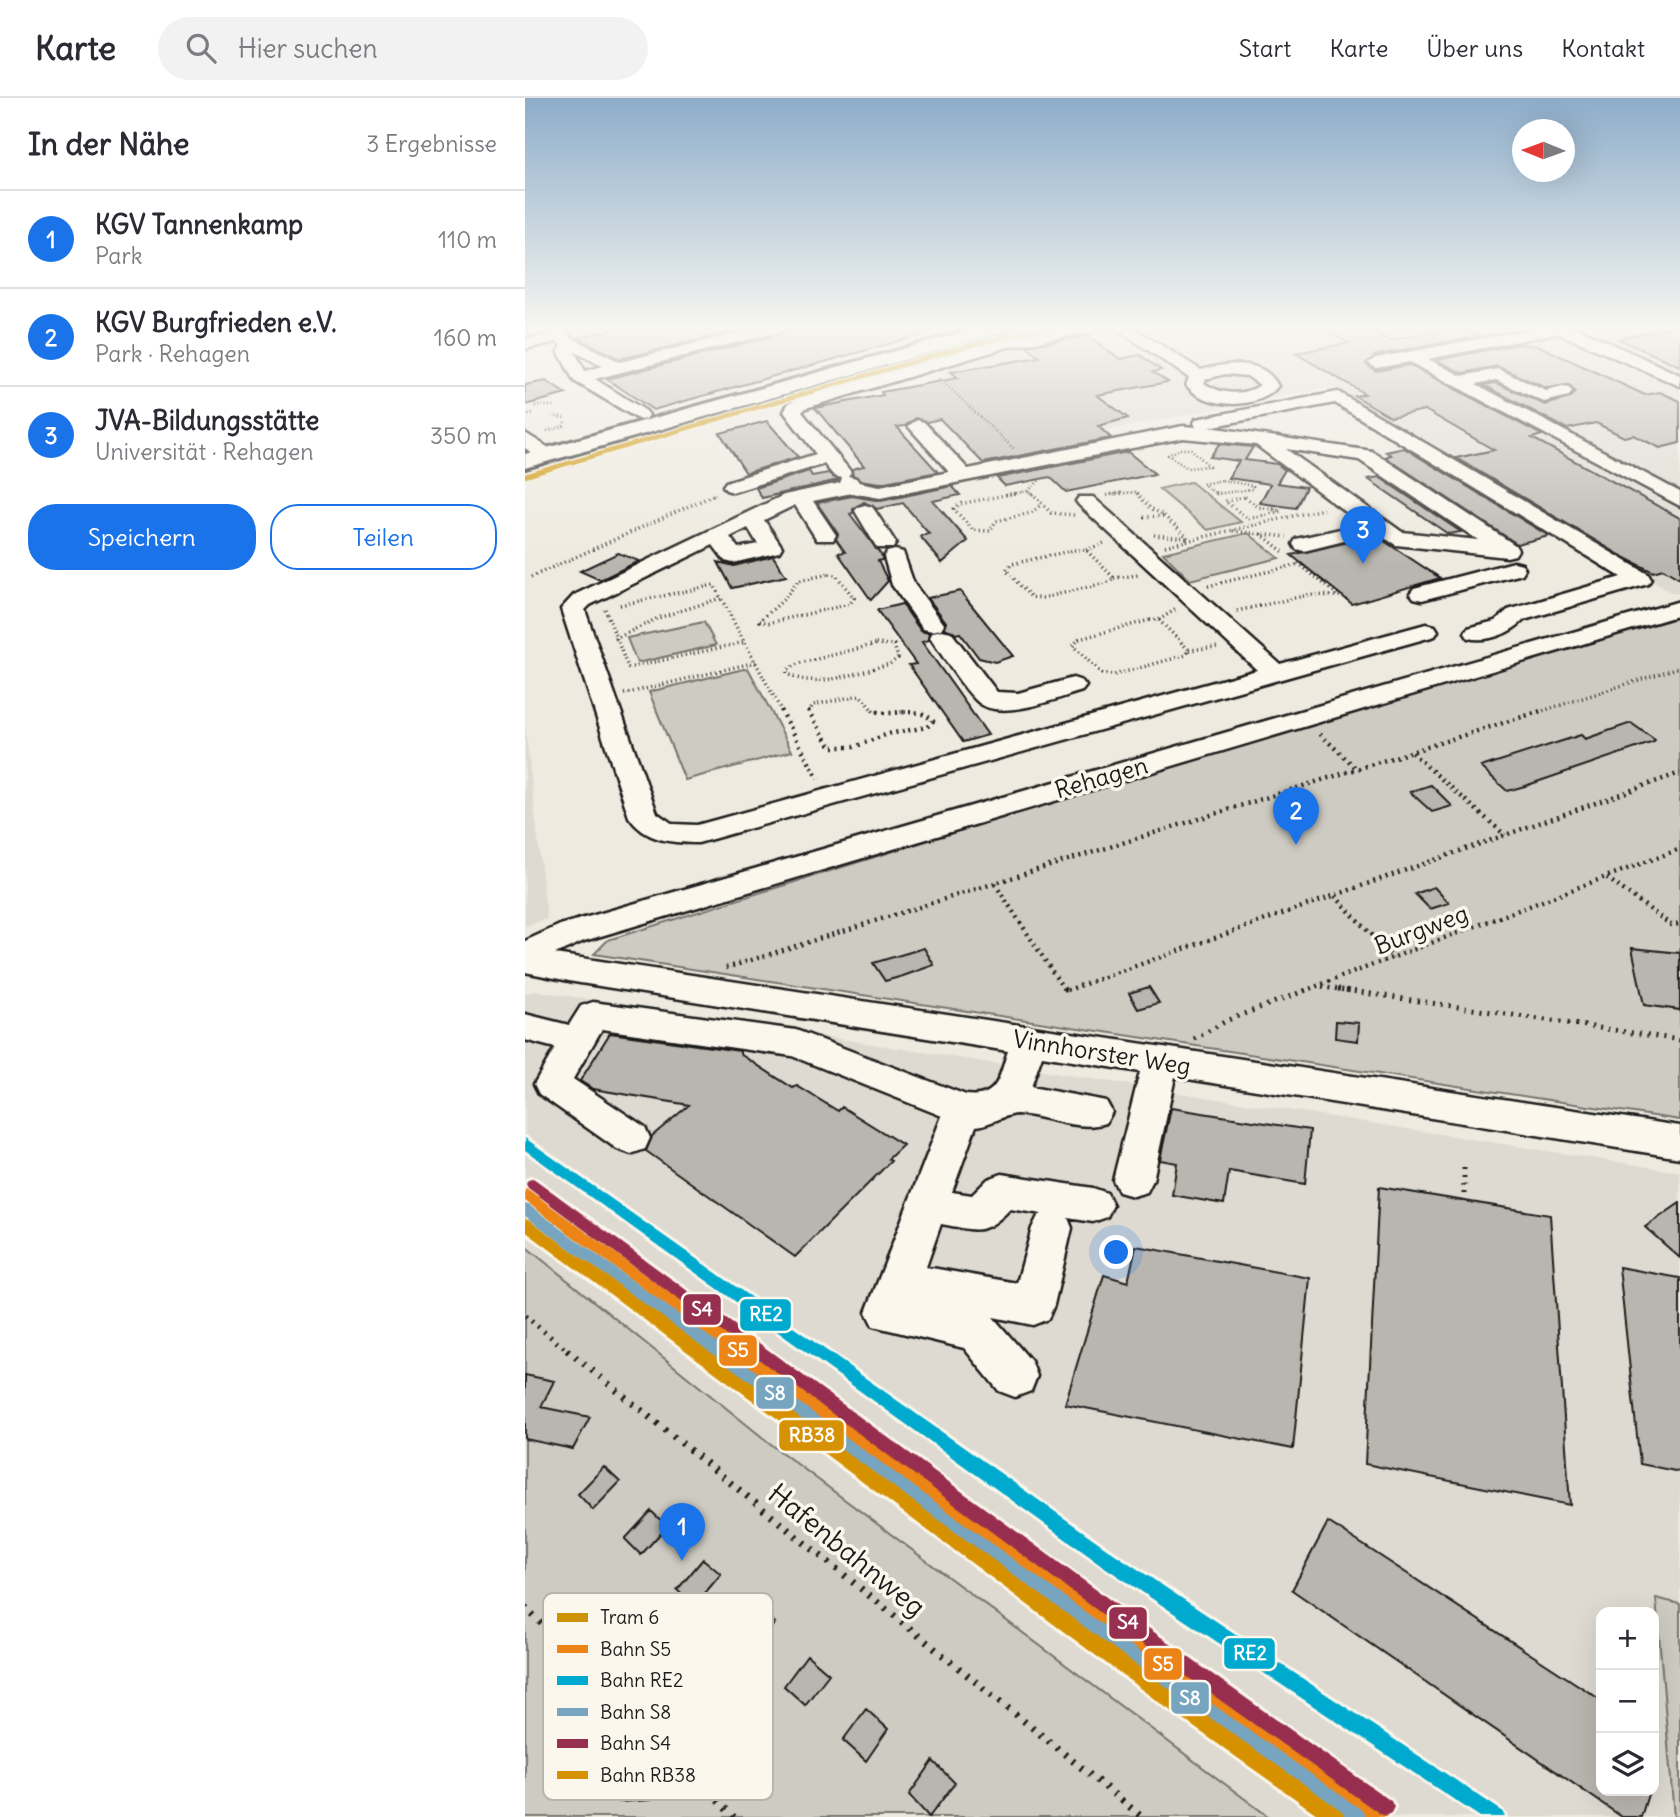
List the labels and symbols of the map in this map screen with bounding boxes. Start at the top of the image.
north arrow [1512,119,1575,182]
pin: 3 [1340,506,1386,564]
street label: Rehagen [1051,749,1151,805]
pin: 2 [1273,787,1319,845]
street label: Burgweg [1370,897,1472,961]
street label: Vinnhorster Weg [1011,1023,1193,1081]
your location [1099,1235,1133,1269]
line badge: S4 [682,1293,722,1326]
text: S4 [691,1297,713,1321]
line badge: RE2 [739,1298,792,1332]
text: RE2 [749,1302,783,1326]
line badge: S5 [718,1334,758,1367]
text: S5 [727,1338,749,1362]
line badge: S8 [755,1376,795,1410]
text: S8 [764,1381,786,1405]
line badge: RB38 [778,1419,845,1452]
text: RB38 [789,1423,835,1447]
street label: Hafenbahnweg [761,1476,933,1624]
pin: 1 [659,1503,705,1561]
legend [543,1593,773,1800]
text: Tram 6 [600,1605,659,1629]
line badge: S4 [1108,1606,1148,1640]
text: S4 [1117,1610,1139,1634]
text: Bahn S5 [600,1637,671,1661]
line badge: RE2 [1223,1637,1276,1670]
text: RE2 [1233,1641,1267,1665]
line badge: S5 [1143,1647,1183,1681]
text: S5 [1152,1652,1174,1676]
text: Bahn RE2 [600,1668,683,1692]
line badge: S8 [1170,1681,1210,1715]
text: S8 [1179,1686,1201,1710]
text: Bahn S8 [600,1700,671,1724]
text: Bahn S4 [600,1731,671,1755]
text: Bahn RB38 [600,1763,696,1787]

